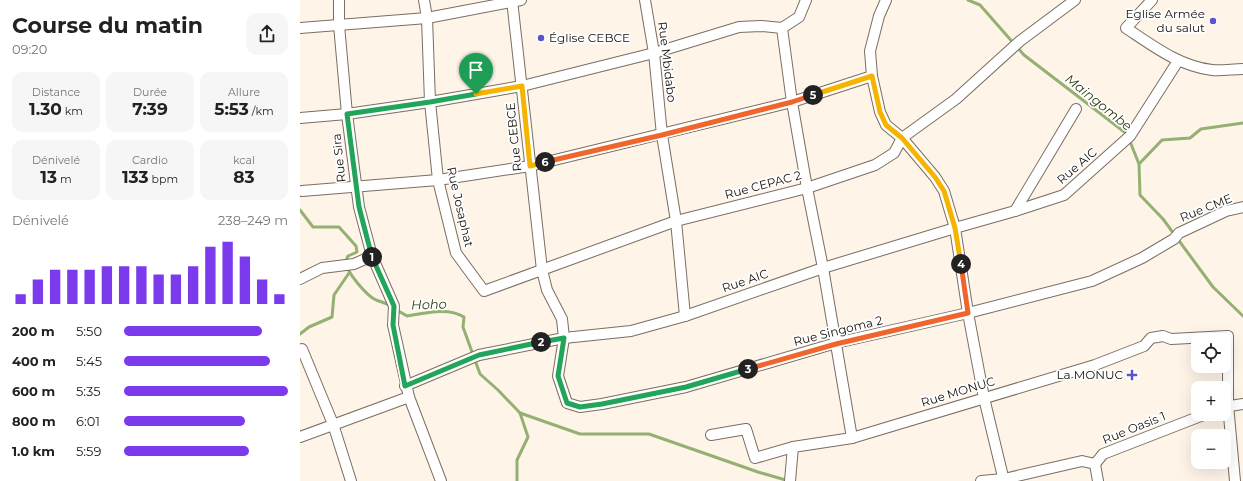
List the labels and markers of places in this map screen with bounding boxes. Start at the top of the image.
place label: Eglise Armée du salut [1126,6,1205,35]
marker: Eglise Armée du salut [1208,16,1218,26]
place label: Église CEBCE [549,30,630,45]
marker: Église CEBCE [536,33,546,43]
pin [459,53,493,94]
pin: 5 [803,85,823,105]
pin: 6 [535,152,555,172]
pin: 1 [362,247,382,267]
pin: 4 [951,254,971,274]
pin: 2 [531,332,551,352]
pin: 3 [738,359,758,379]
place label: La MONUC [1056,367,1123,382]
marker: La MONUC [1126,369,1138,381]

